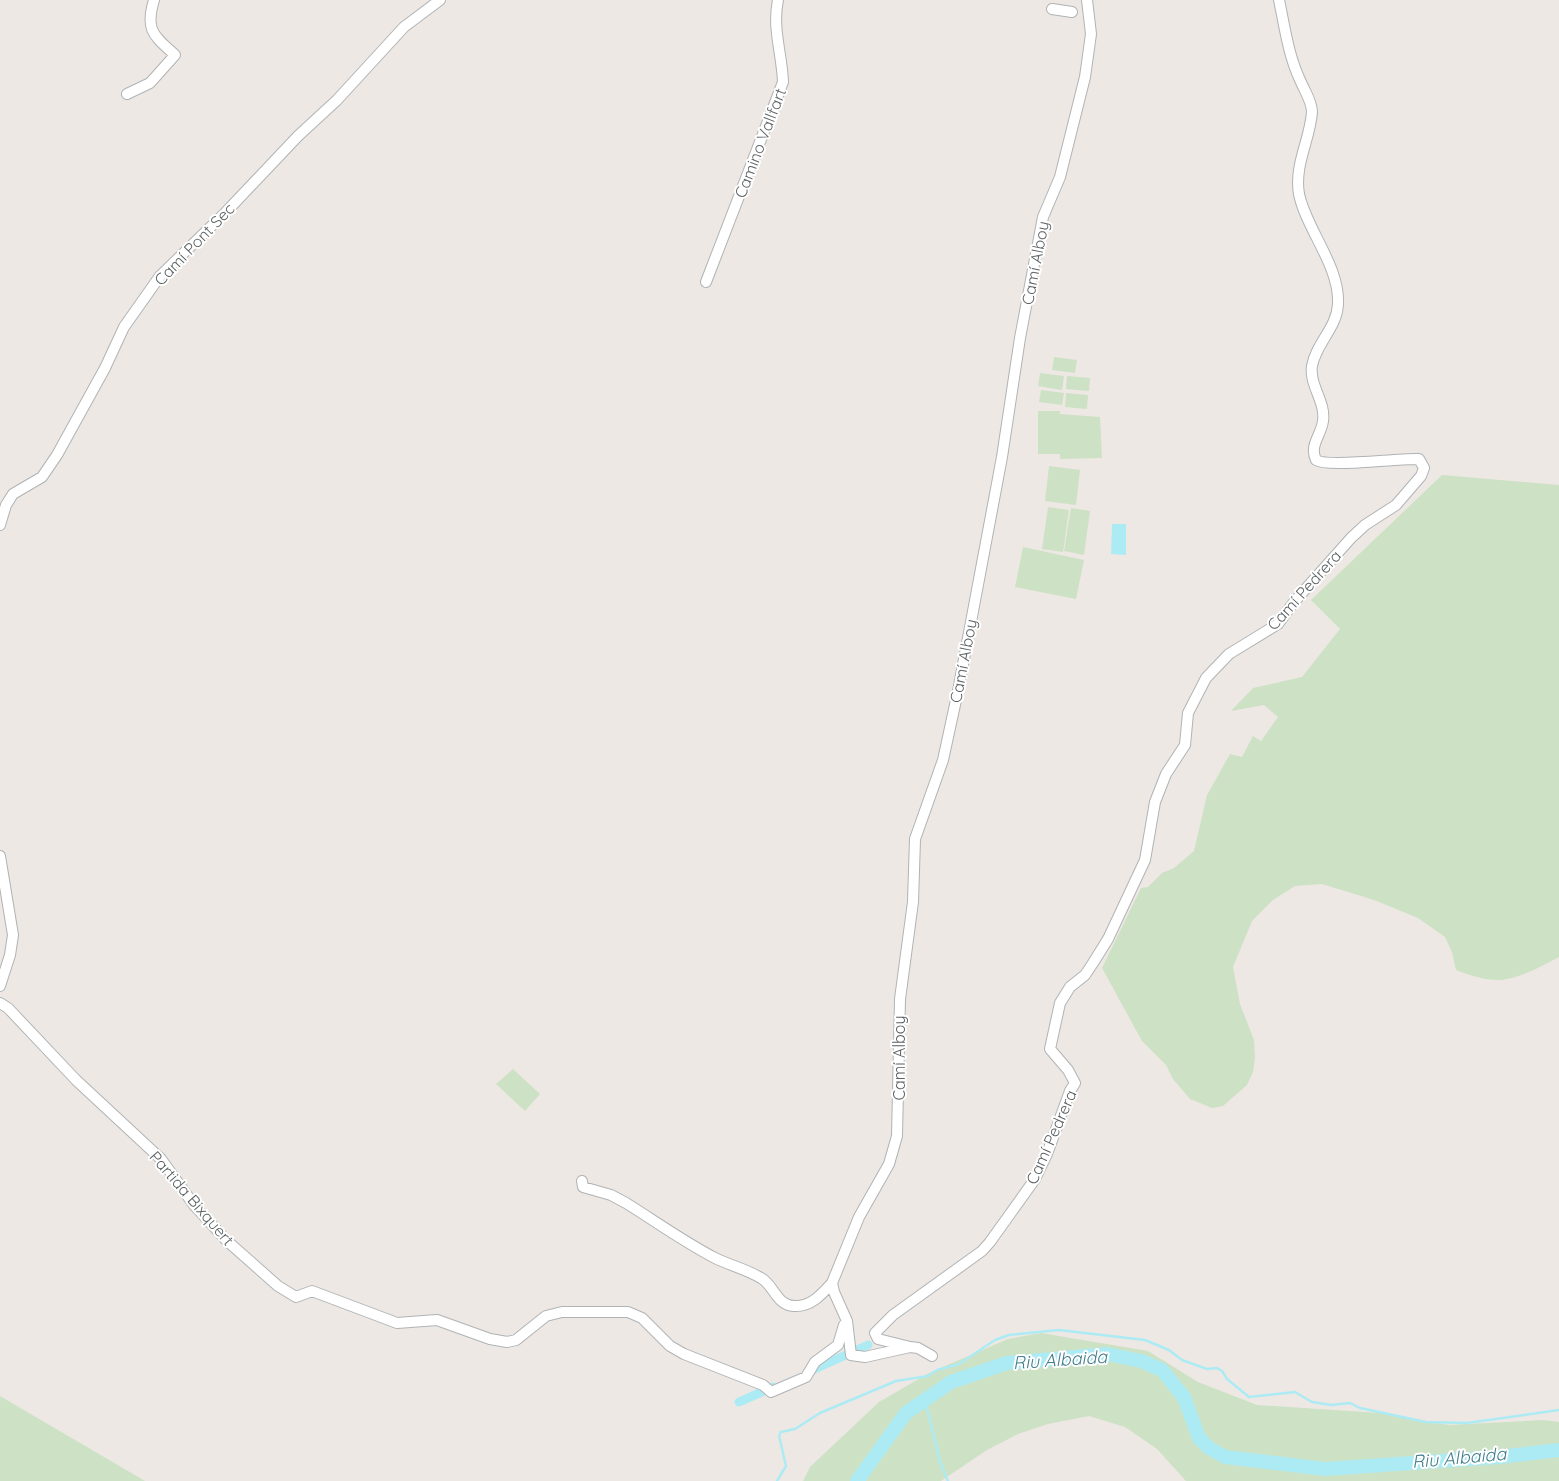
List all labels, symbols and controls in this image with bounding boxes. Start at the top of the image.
street label: Camino Vallfart [730,85,790,201]
street label: Camí Pont Sec [150,199,238,289]
street label: Camí Alboy [1017,219,1053,307]
street label: Camí Pedrera [1263,546,1345,634]
street label: Camí Alboy [945,617,981,705]
street label: Camí Alboy [889,1015,909,1101]
street label: Camí Pedrera [1021,1087,1081,1187]
street label: Partida Bixquert [145,1147,239,1249]
water label: Riu Albaida [1012,1345,1109,1374]
water label: Riu Albaida [1411,1442,1508,1473]

